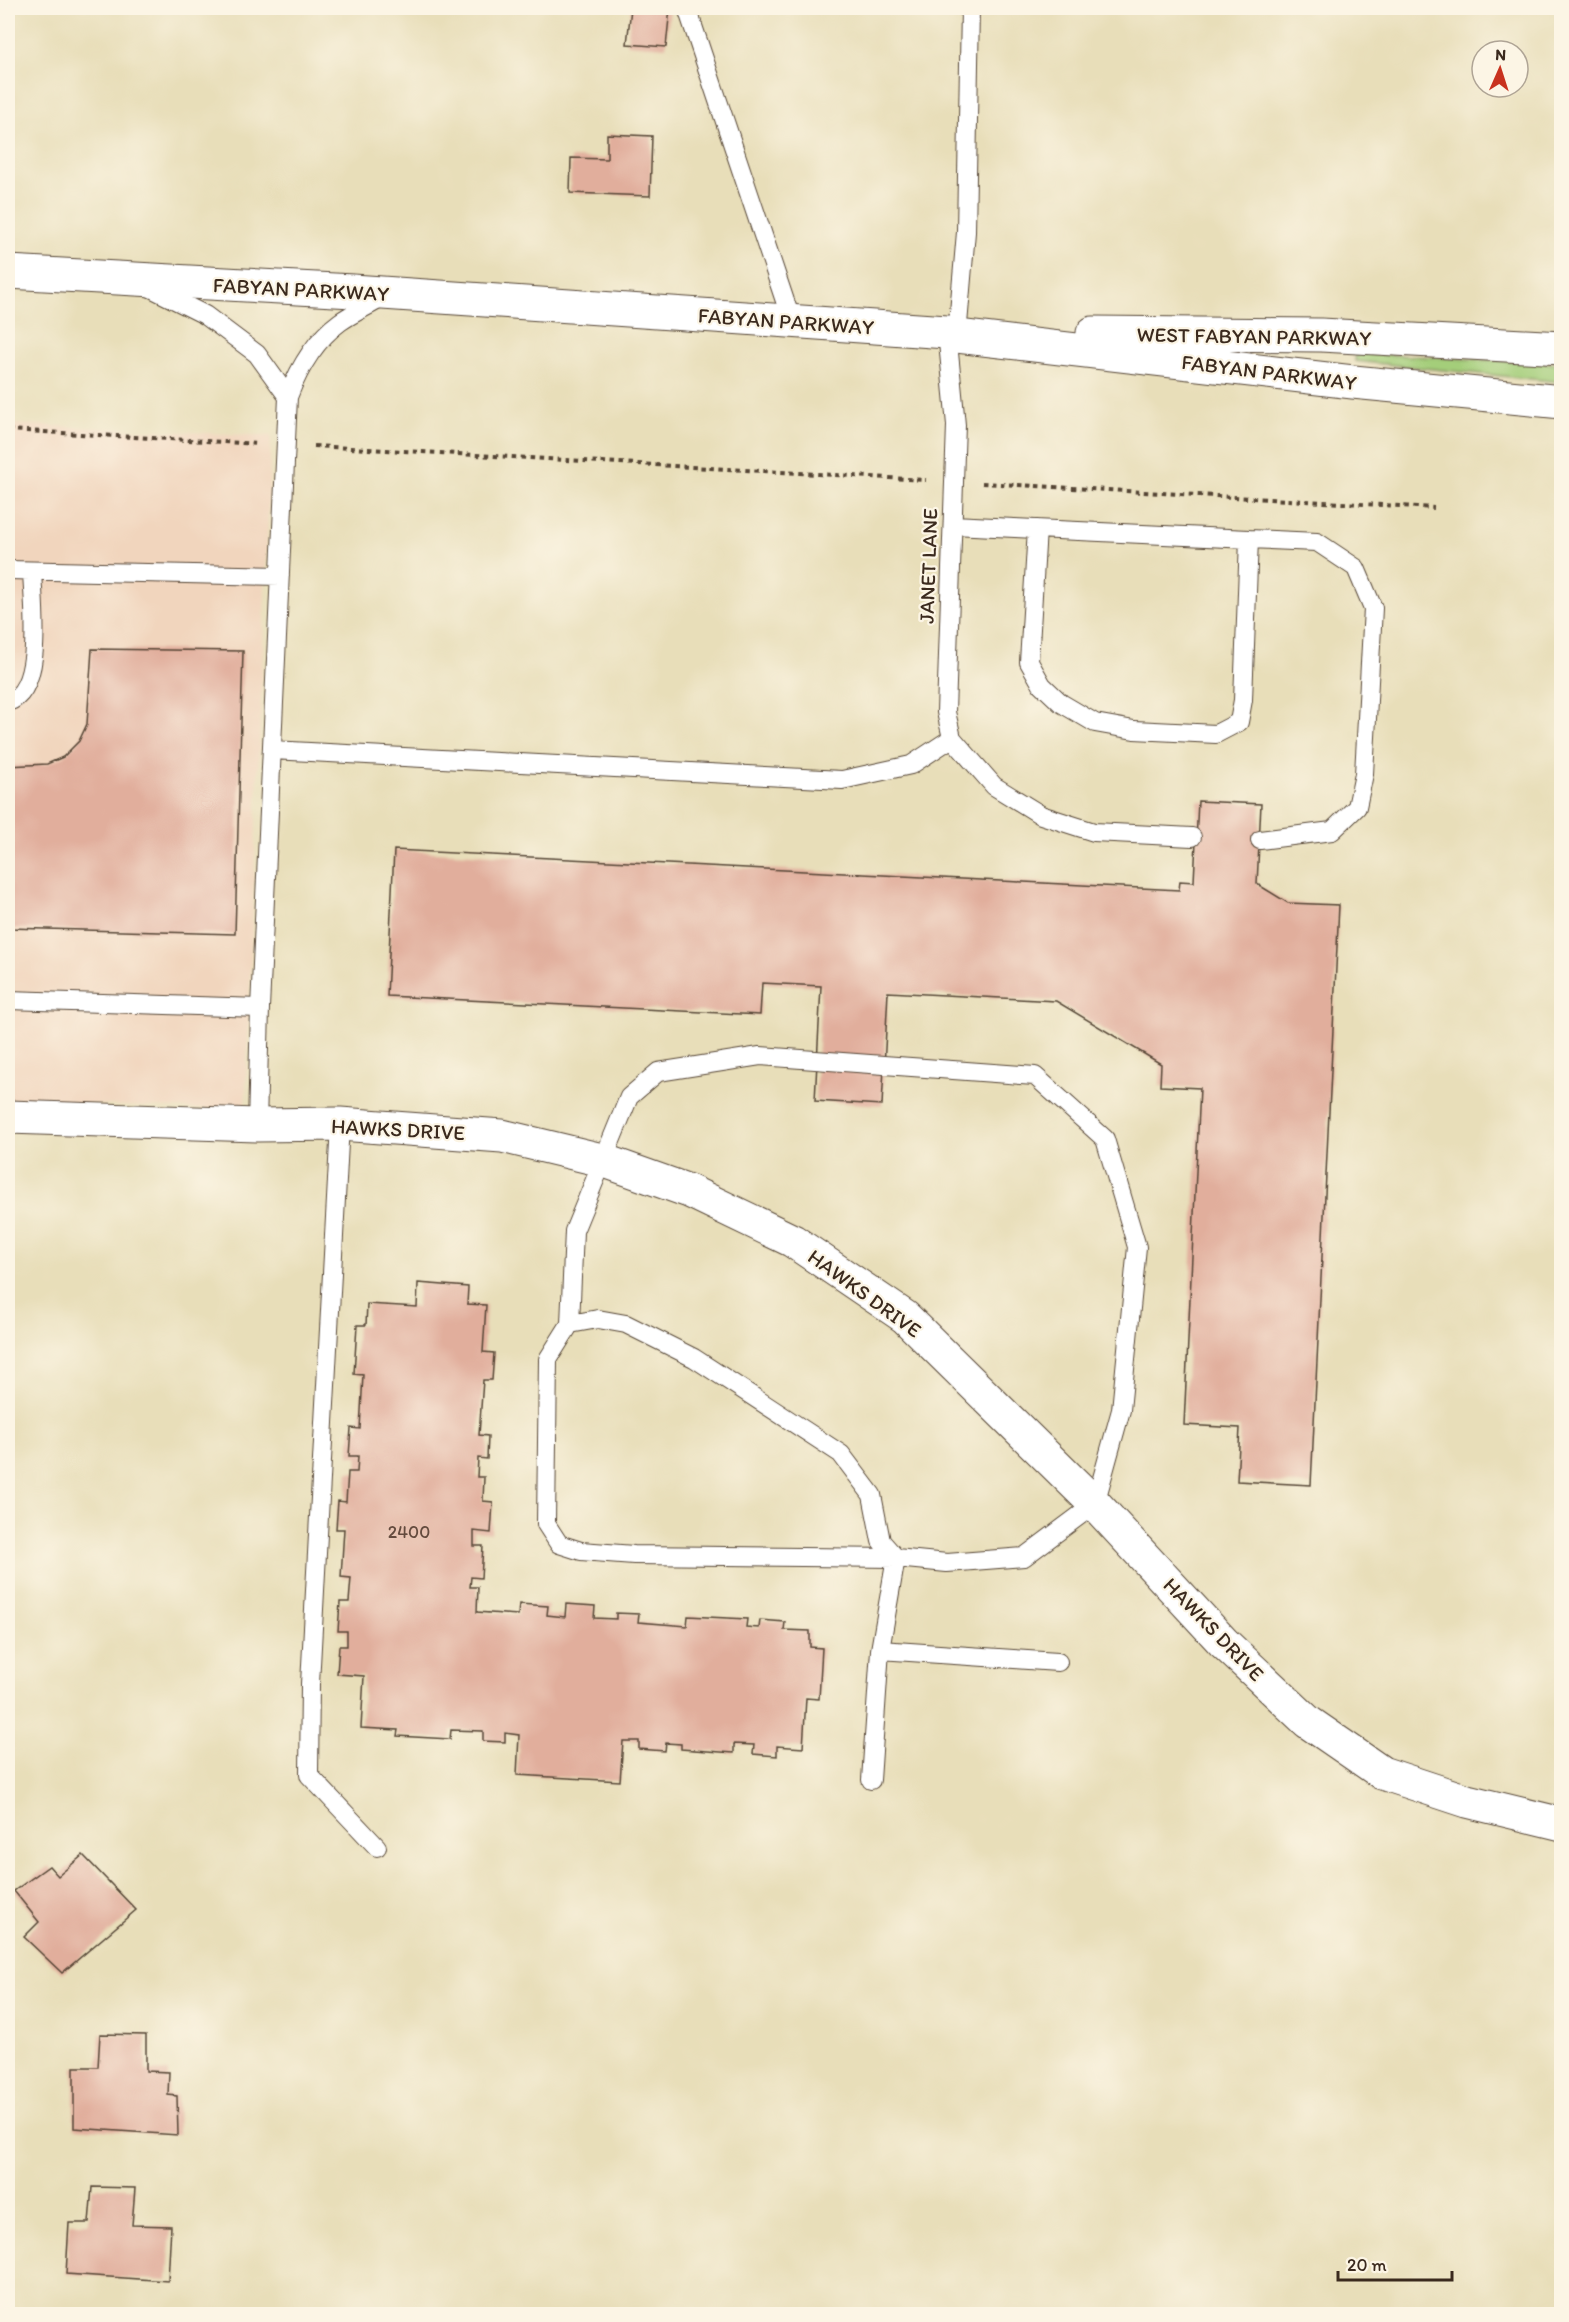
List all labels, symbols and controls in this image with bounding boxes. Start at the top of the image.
north arrow [1470,39,1530,99]
text: N [1495,45,1507,64]
street label: FABYAN PARKWAY [212,272,390,306]
street label: FABYAN PARKWAY [697,302,875,340]
street label: WEST FABYAN PARKWAY [1136,321,1372,351]
street label: FABYAN PARKWAY [1180,349,1358,395]
street label: JANET LANE [913,508,943,624]
street label: HAWKS DRIVE [330,1113,466,1145]
street label: HAWKS DRIVE [803,1243,927,1343]
house number: 2400 [388,1521,430,1543]
street label: HAWKS DRIVE [1158,1572,1270,1686]
scale bar [1338,2244,1452,2282]
text: 20 m [1347,2254,1387,2276]

